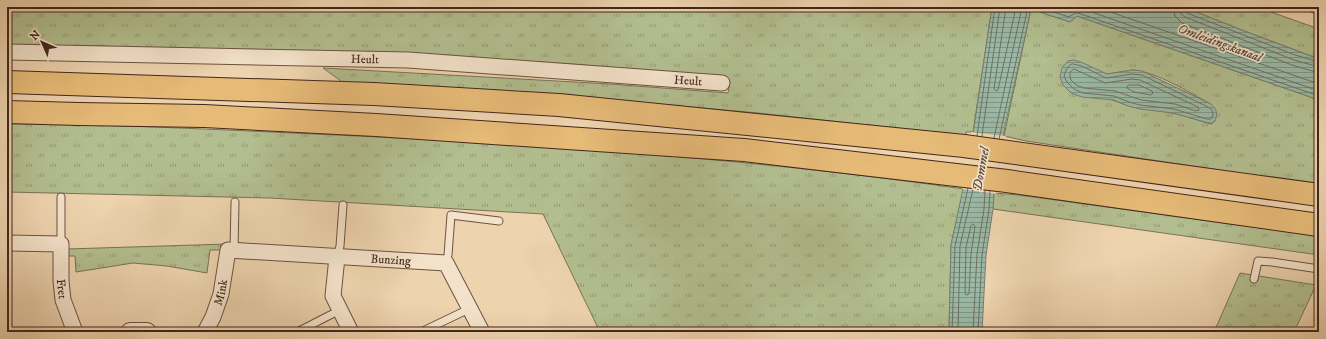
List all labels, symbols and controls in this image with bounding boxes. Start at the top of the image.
water label: Omleidingskanaal [1176,20,1266,66]
north arrow [22,22,62,62]
text: N [27,27,44,44]
street label: Heult [351,51,379,67]
street label: Heult [674,72,703,89]
water label: Dommel [969,144,993,192]
street label: Bunzing [370,251,411,268]
street label: Fret [53,278,70,300]
street label: Mink [210,278,231,307]

